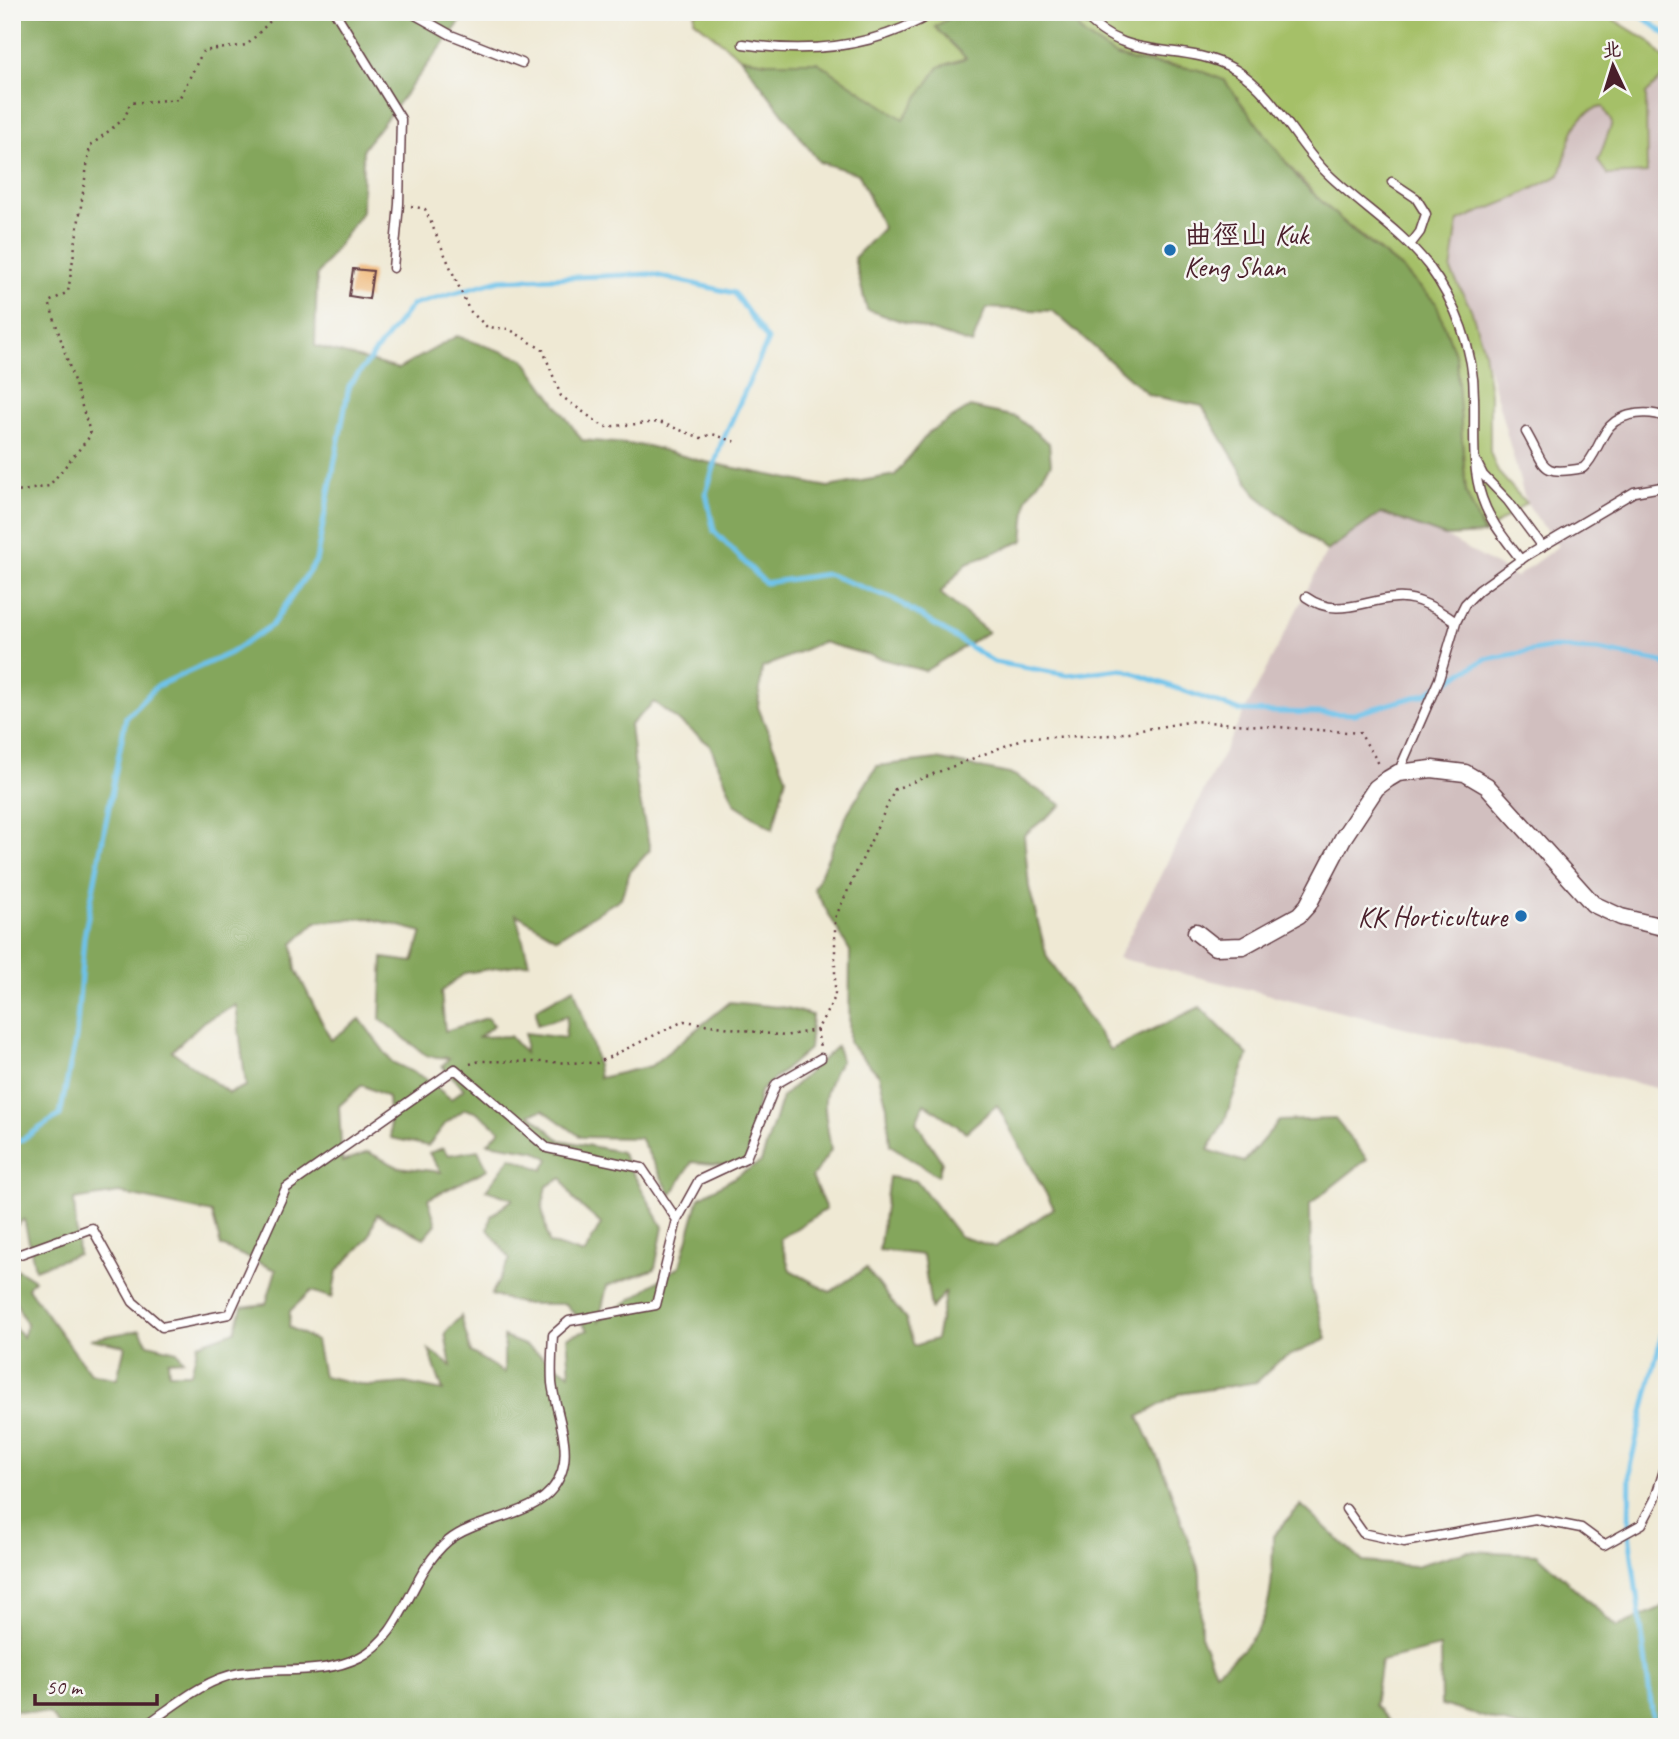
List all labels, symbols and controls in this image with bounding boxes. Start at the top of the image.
north arrow [1578,32,1648,102]
text: 北 [1602,37,1622,63]
place label: 曲徑山 Kuk Keng Shan [1184,217,1311,284]
marker: 曲徑山 Kuk Keng Shan [1162,242,1178,258]
place label: KK Horticulture [1358,899,1509,934]
marker: KK Horticulture [1513,908,1529,924]
scale bar [35,1662,158,1706]
text: 50 m [46,1674,84,1700]

